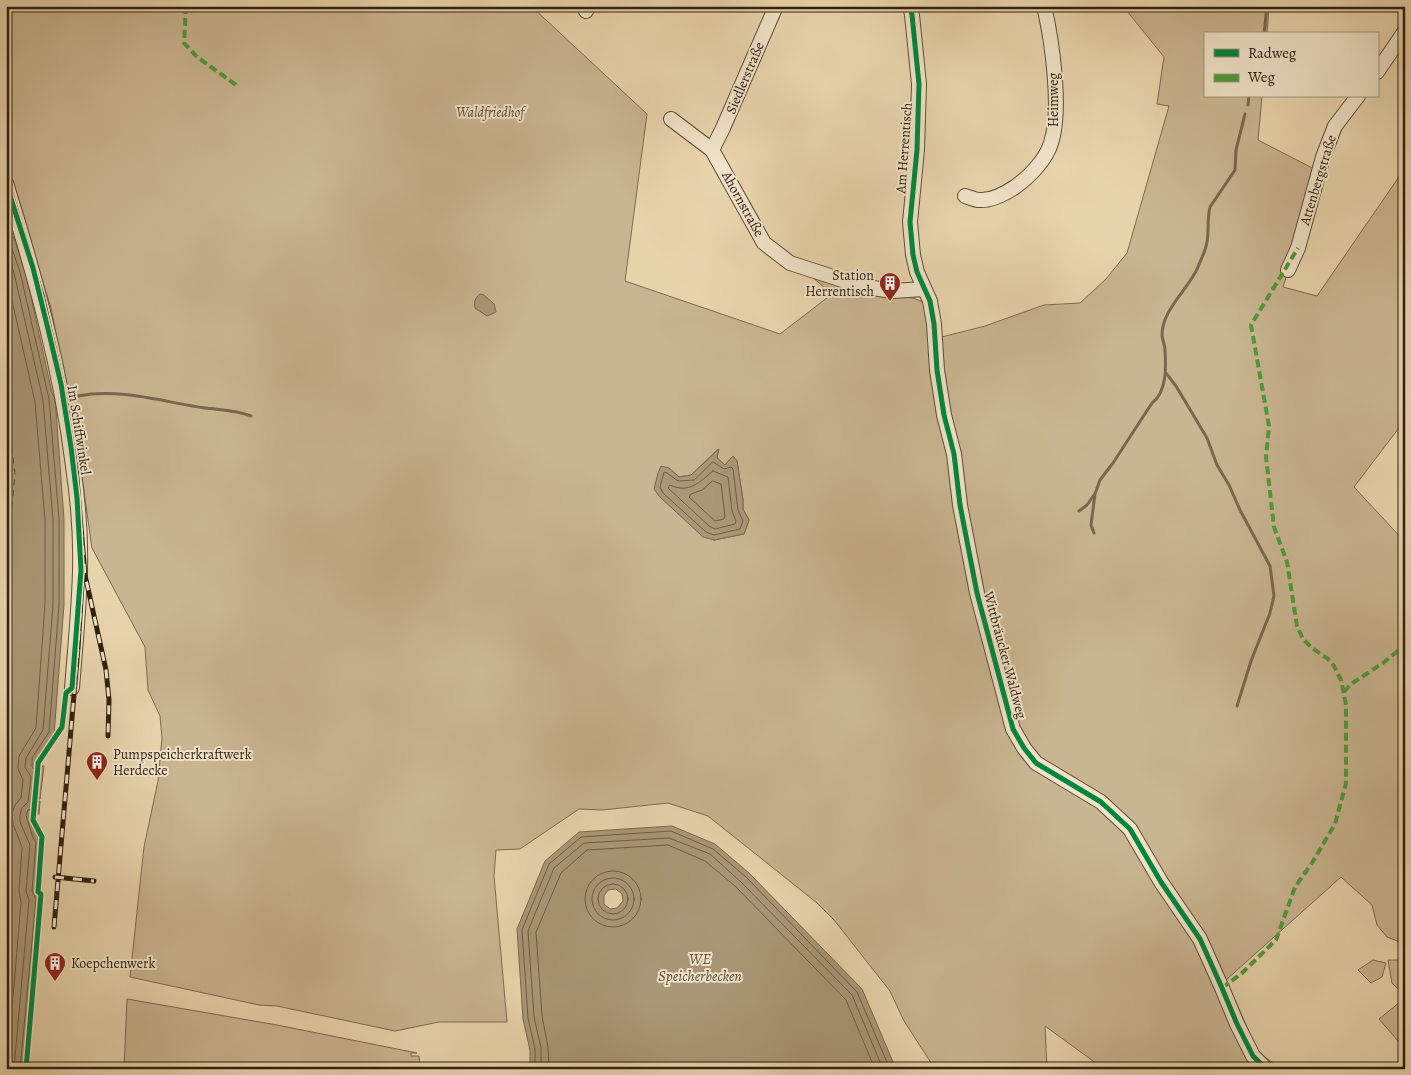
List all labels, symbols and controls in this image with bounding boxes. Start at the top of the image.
legend [1204,32,1378,98]
street label: Siedlerstraße [721,39,769,117]
text: Radweg [1248,43,1297,63]
text: Weg [1247,67,1275,87]
street label: Heimweg [1044,73,1063,127]
street label: Am Herrentisch [891,101,917,195]
park label: Waldfriedhof [456,103,527,122]
street label: Attenbergstraße [1295,132,1341,229]
street label: Ahornstraße [717,167,769,240]
place label: Station Herrentisch [805,266,875,301]
building icon: Station Herrentisch [878,271,902,302]
street label: Im Schiffwinkel [63,384,96,477]
street label: Wittbräucker Waldweg [979,588,1031,721]
place label: Pumpspeicherkraftwerk Herdecke [113,745,252,780]
building icon: Pumpspeicherkraftwerk Herdecke [85,750,109,781]
water label: WE Speicherbecken [658,949,742,986]
building icon: Koepchenwerk [43,951,67,982]
place label: Koepchenwerk [71,954,155,973]

